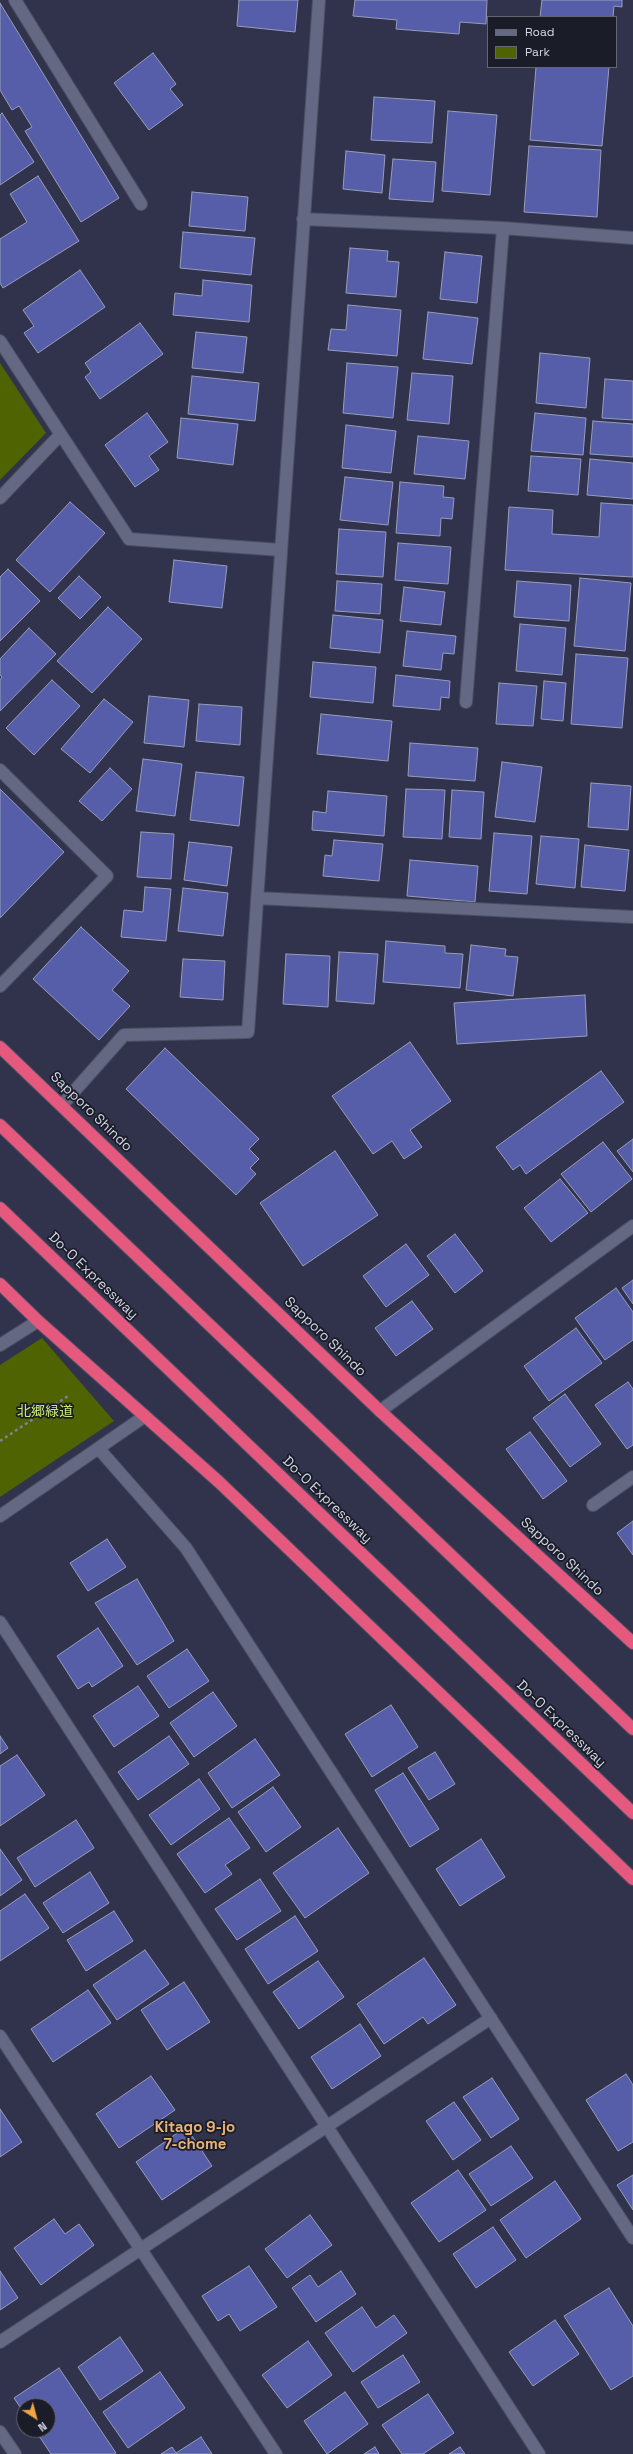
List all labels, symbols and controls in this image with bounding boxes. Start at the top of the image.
legend [487,16,617,68]
text: Road [525,24,554,40]
text: Park [525,44,550,60]
street label: Sapporo Shindo [47,1069,135,1155]
street label: Do-O Expressway [45,1229,141,1323]
street label: Sapporo Shindo [281,1294,369,1380]
park label: 北郷緑道 [17,1404,73,1420]
street label: Do-O Expressway [279,1453,375,1547]
street label: Sapporo Shindo [517,1514,607,1600]
street label: Do-O Expressway [513,1677,609,1771]
district label: Kitago 9-jo 7-chome [155,2119,235,2154]
north arrow [16,2398,56,2438]
text: N [35,2419,50,2435]

